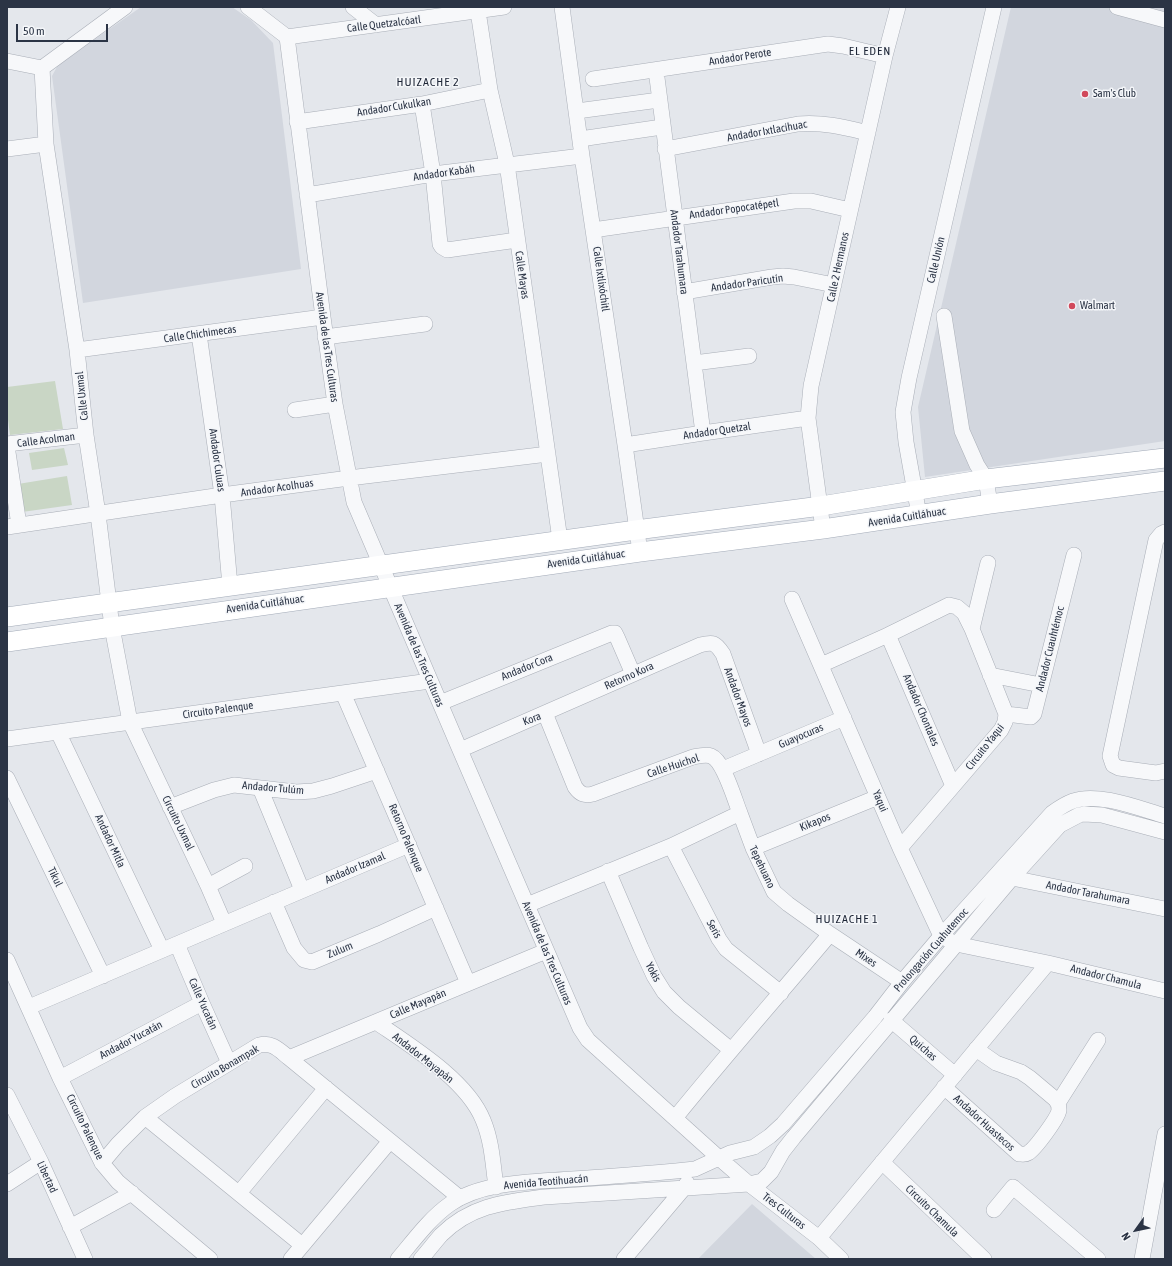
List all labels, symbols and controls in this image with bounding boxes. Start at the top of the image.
street label: Calle Quetzalcóatl [346,13,422,35]
scale bar [18,16,110,42]
text: 50 m [23,24,45,38]
district label: EL EDEN [849,44,891,58]
street label: Andador Perote [708,46,772,68]
district label: HUIZACHE 2 [396,75,460,89]
place label: Sam's Club [1093,87,1136,101]
marker: Sam's Club [1080,89,1090,99]
street label: Andador Cukulkan [356,95,432,119]
street label: Andador Ixtlacihuac [726,117,808,145]
street label: Andador Kabáh [412,162,476,184]
street label: Andador Popocatépetl [688,196,780,222]
street label: Andador Tarahumara [667,209,691,295]
street label: Calle 2 Hermanos [824,231,852,303]
street label: Calle Unión [924,236,948,284]
street label: Calle Ixtlixóchitl [590,246,612,312]
street label: Calle Mayas [512,250,532,300]
street label: Andador Paricutín [710,271,784,295]
street label: Avenida de las Tres Culturas [313,291,341,403]
place label: Walmart [1080,299,1115,313]
marker: Walmart [1067,301,1077,311]
street label: Calle Chichimecas [163,322,237,346]
street label: Calle Uxmal [73,371,91,421]
street label: Andador Quetzal [682,420,752,442]
street label: Andador Culuas [206,428,228,492]
street label: Calle Acolman [16,430,76,450]
street label: Andador Acolhuas [240,476,314,500]
street label: Avenida Cuitláhuac [867,504,947,530]
street label: Avenida Cuitláhuac [546,547,626,571]
street label: Avenida Cuitláhuac [225,592,305,616]
street label: Avenida de las Tres Culturas [391,601,447,709]
street label: Andador Cuauhtémoc [1033,605,1067,693]
street label: Andador Cora [499,651,555,683]
street label: Retorno Kora [602,659,656,693]
street label: Andador Mayos [721,666,755,728]
street label: Andador Chontales [900,672,942,748]
street label: Circuito Palenque [182,699,254,721]
street label: Kora [521,710,543,728]
street label: Guayocuras [777,721,825,751]
street label: Circuito Yaqui [963,721,1007,773]
street label: Calle Huichol [645,751,701,781]
street label: Andador Tulúm [242,779,304,797]
street label: Yaqui [870,788,890,814]
street label: Circuito Uxmal [159,793,197,853]
street label: Retorno Palenque [386,802,426,874]
street label: Kikapos [798,810,832,834]
street label: Andador Mitla [92,812,128,870]
street label: Tepehuano [746,844,778,890]
street label: Andador Izamal [323,849,387,887]
street label: Tikul [45,865,65,889]
street label: Andador Tarahumara [1045,878,1131,908]
street label: Avenida de las Tres Culturas [519,899,575,1007]
street label: Prolongación Cuahutemoc [891,905,971,995]
district label: HUIZACHE 1 [815,912,879,926]
street label: Seris [703,917,725,941]
street label: Zulum [325,939,355,961]
street label: Mixes [853,946,879,970]
street label: Yokis [642,960,664,984]
street label: Andador Chamula [1069,962,1143,992]
street label: Calle Yucatán [186,976,220,1032]
street label: Calle Mayapán [388,986,448,1022]
street label: Andador Yucatán [97,1018,165,1062]
street label: Andador Mayapán [390,1030,456,1086]
street label: Quichas [906,1032,940,1064]
street label: Circuito Bonampak [189,1042,261,1092]
street label: Circuito Palenque [63,1092,107,1162]
street label: Andador Huastecos [951,1092,1017,1154]
street label: Libertad [34,1159,60,1195]
street label: Avenida Teotihuacán [503,1172,589,1192]
street label: Circuito Chamula [903,1182,961,1240]
street label: Tres Culturas [760,1190,808,1232]
north arrow [1116,1210,1156,1250]
text: N [1119,1231,1133,1243]

